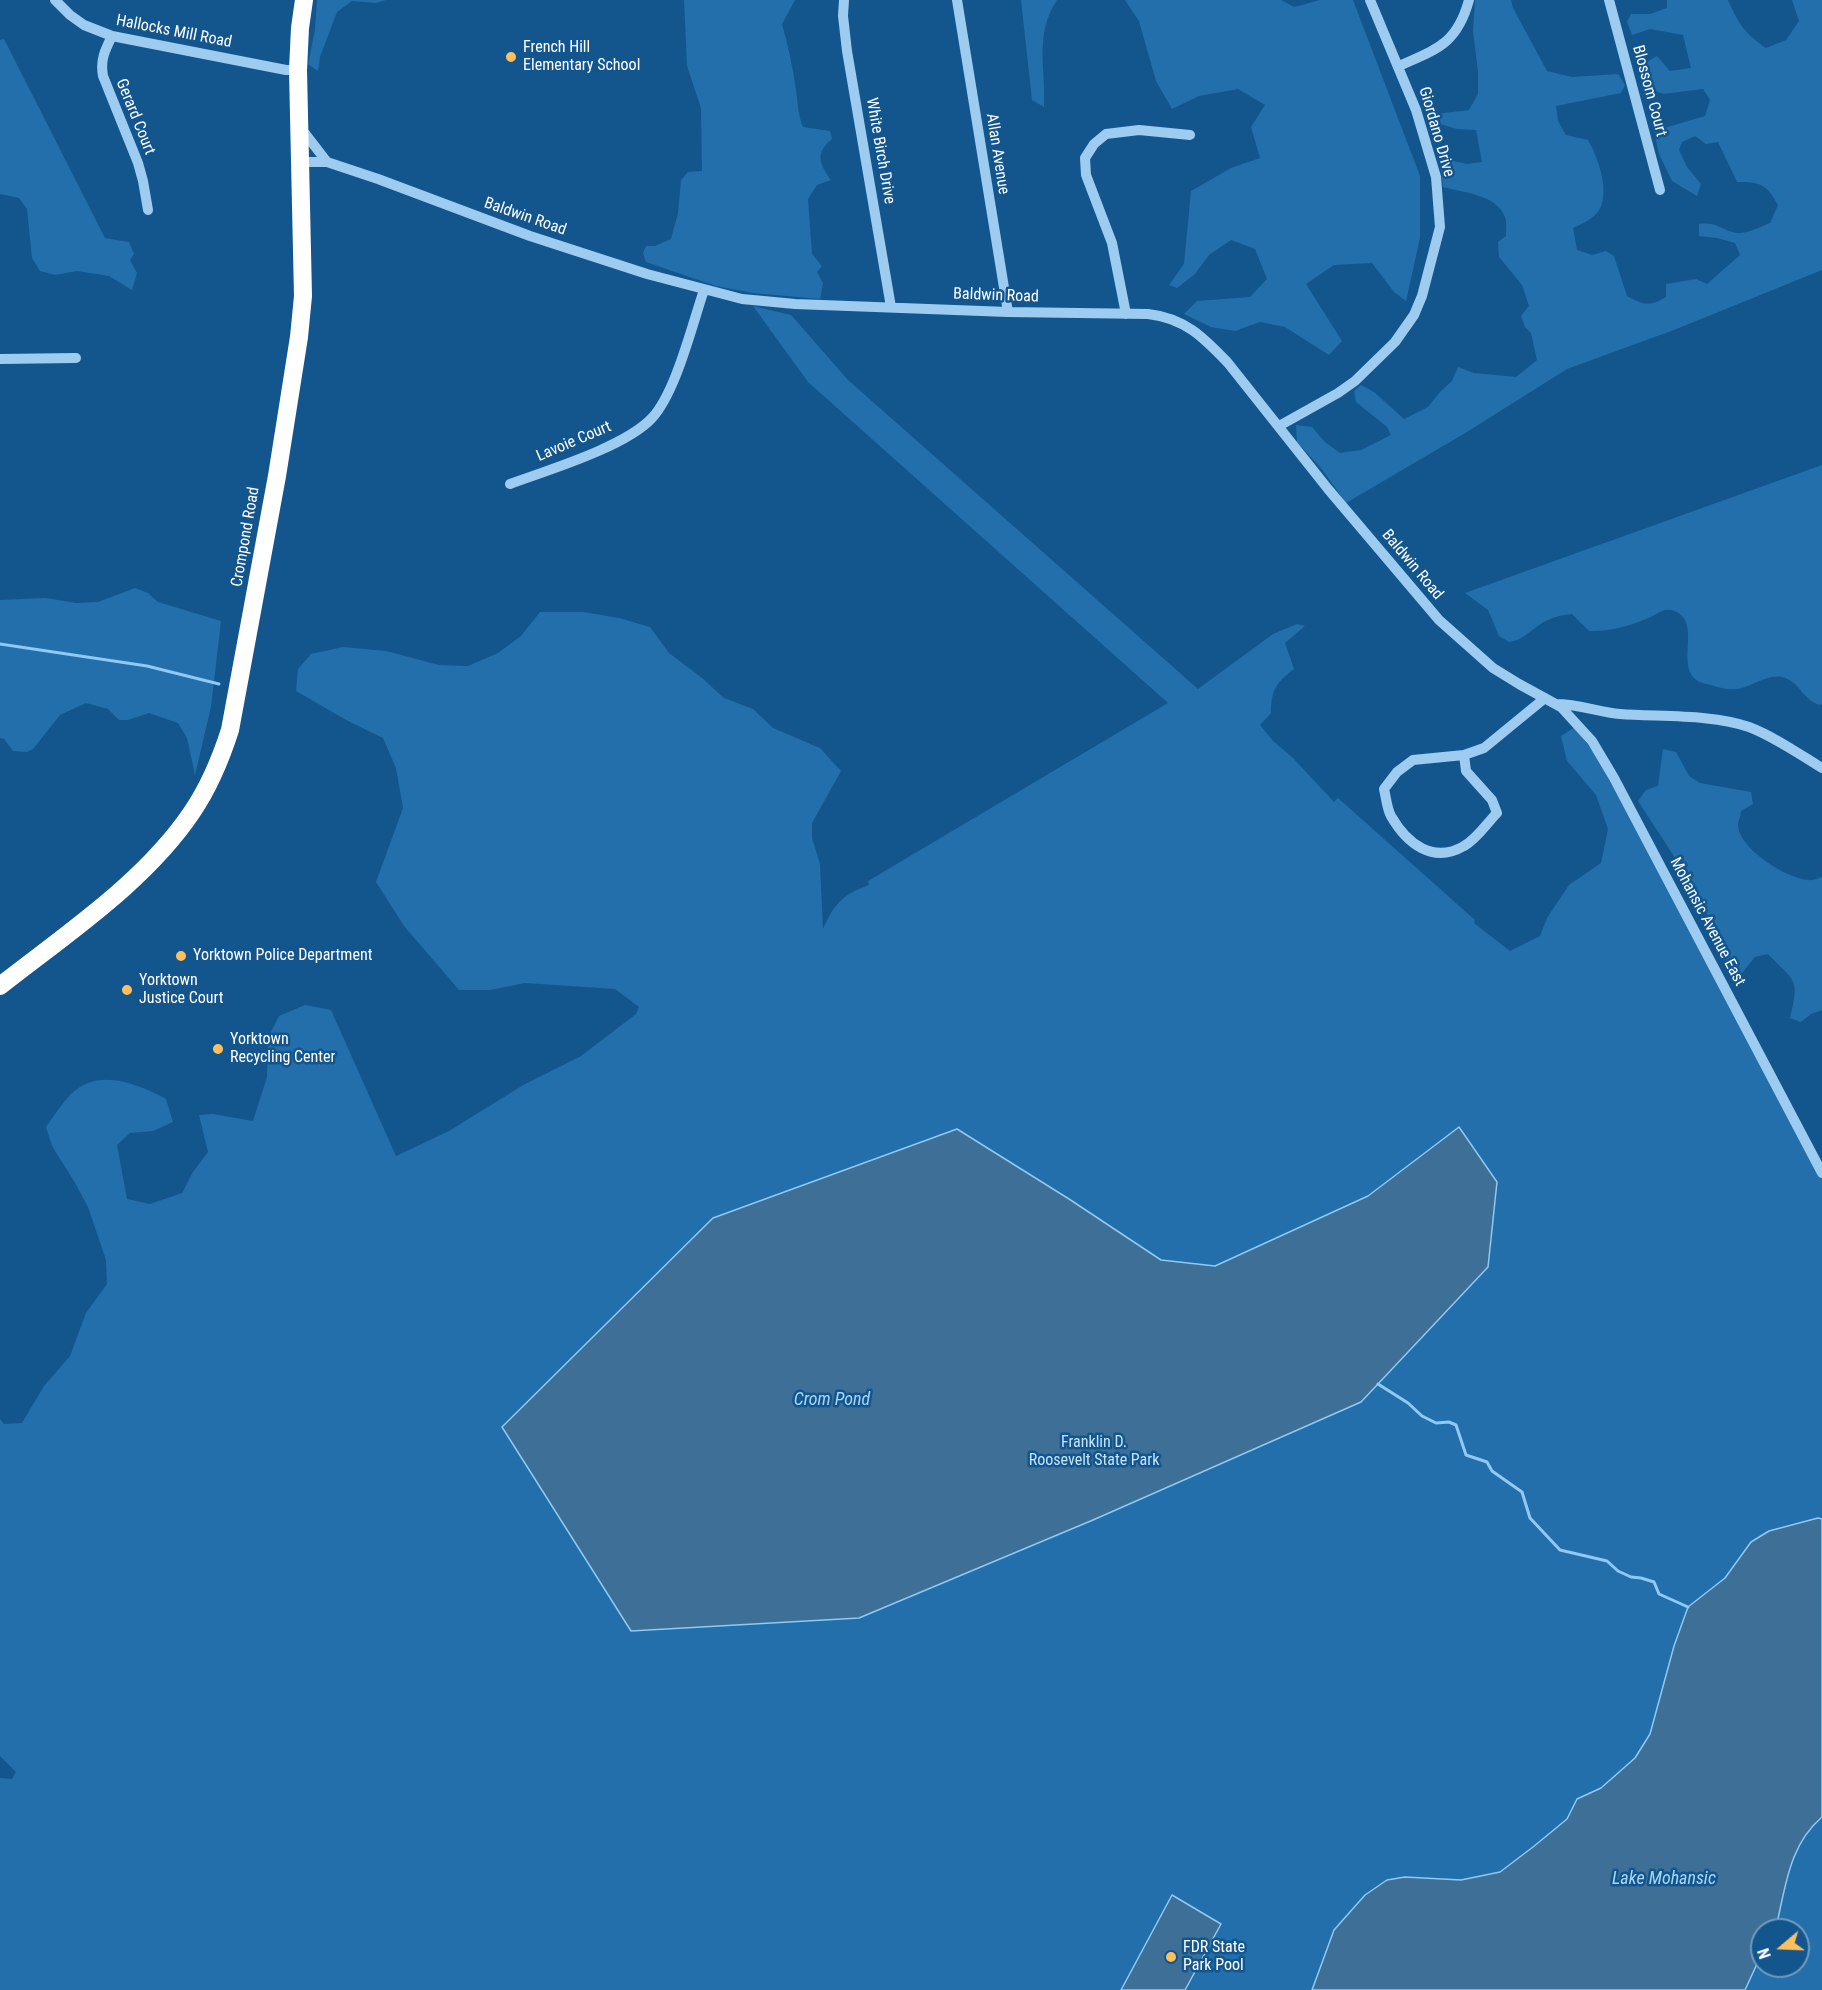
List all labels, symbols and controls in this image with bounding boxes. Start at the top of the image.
street label: Hallocks Mill Road [115,11,233,53]
place label: French Hill Elementary School [523,38,640,76]
street label: Blossom Court [1628,43,1670,139]
marker: French Hill Elementary School [504,50,518,64]
street label: Gerard Court [111,76,159,158]
street label: Giordano Drive [1414,85,1458,179]
street label: White Birch Drive [861,96,899,206]
street label: Allan Avenue [981,112,1013,196]
street label: Baldwin Road [481,194,569,240]
street label: Baldwin Road [953,285,1039,307]
street label: Lavoie Court [534,418,614,466]
street label: Crompond Road [228,485,264,589]
street label: Baldwin Road [1377,526,1447,604]
street label: Mohansic Avenue East [1665,855,1749,989]
place label: Yorktown Police Department [193,946,372,966]
marker: Yorktown Police Department [174,949,188,963]
place label: Yorktown Justice Court [139,971,224,1009]
marker: Yorktown Justice Court [120,983,134,997]
place label: Yorktown Recycling Center [230,1030,335,1068]
marker: Yorktown Recycling Center [211,1042,225,1056]
water label: Crom Pond [794,1389,870,1411]
park label: Franklin D. Roosevelt State Park [1029,1433,1159,1471]
water label: Lake Mohansic [1612,1868,1716,1890]
north arrow [1750,1918,1810,1978]
place label: FDR State Park Pool [1183,1938,1245,1976]
text: N [1754,1946,1775,1961]
marker: FDR State Park Pool [1164,1950,1178,1964]

